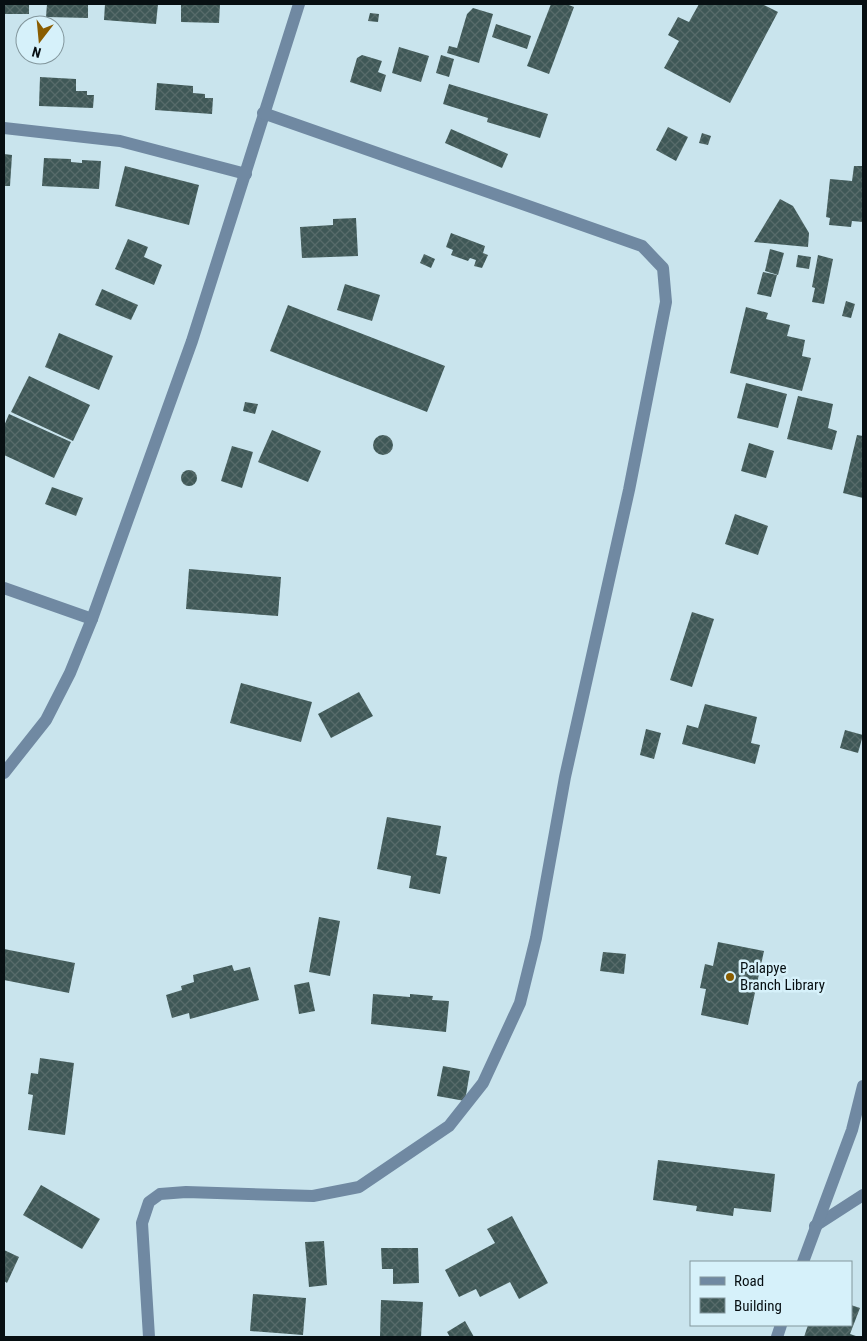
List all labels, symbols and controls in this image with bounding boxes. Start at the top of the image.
north arrow [15,15,65,65]
text: N [30,44,43,61]
place label: Palapye Branch Library [740,959,825,994]
marker: Palapye Branch Library [724,971,736,983]
legend [690,1261,852,1326]
text: Road [734,1272,764,1290]
text: Building [734,1297,782,1315]

